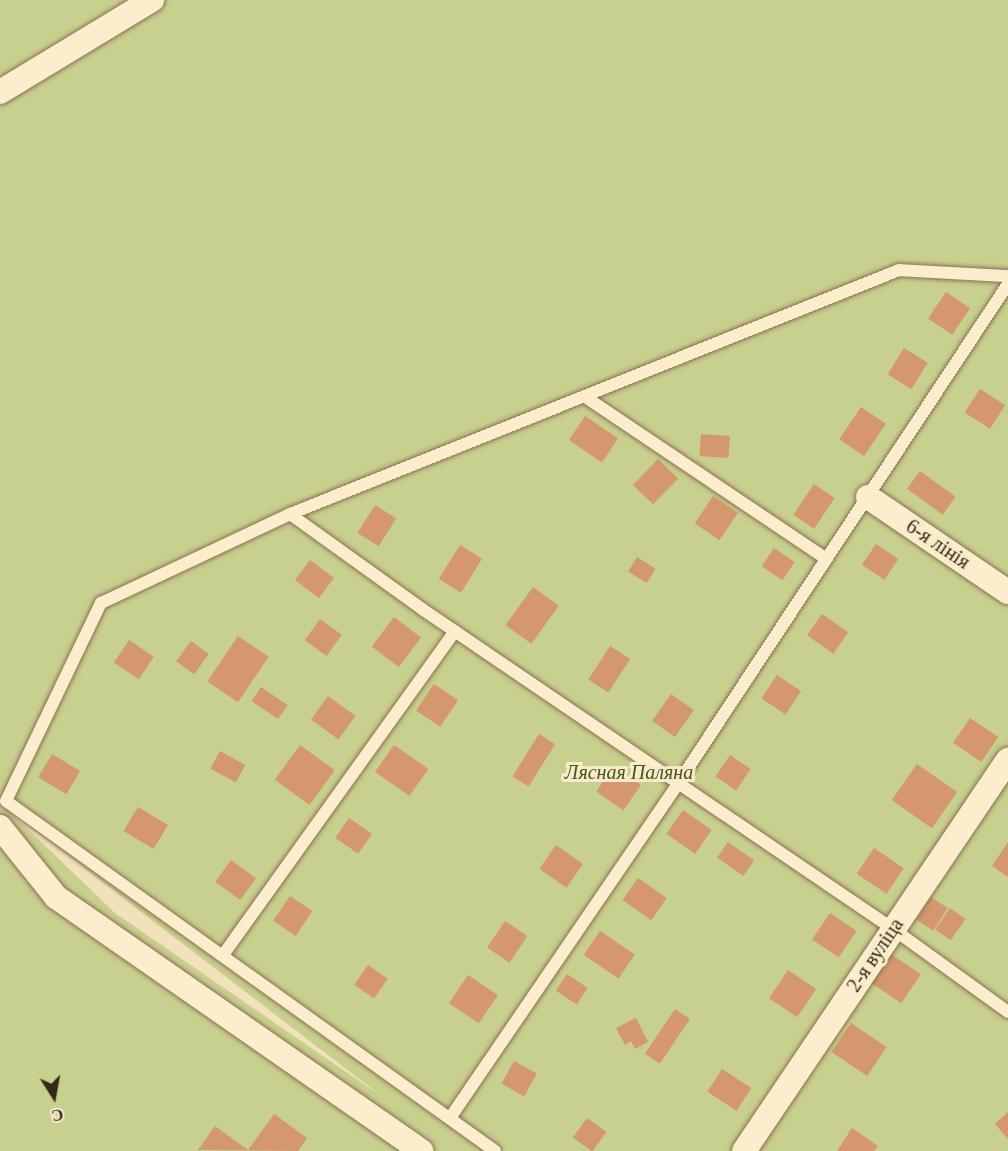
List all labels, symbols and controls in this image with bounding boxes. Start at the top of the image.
street label: 6-я лінія [902,514,974,574]
park label: Лясная Паляна [565,760,693,784]
street label: 2-я вуліца [842,914,908,996]
north arrow [24,1067,84,1127]
text: С [50,1106,65,1125]

